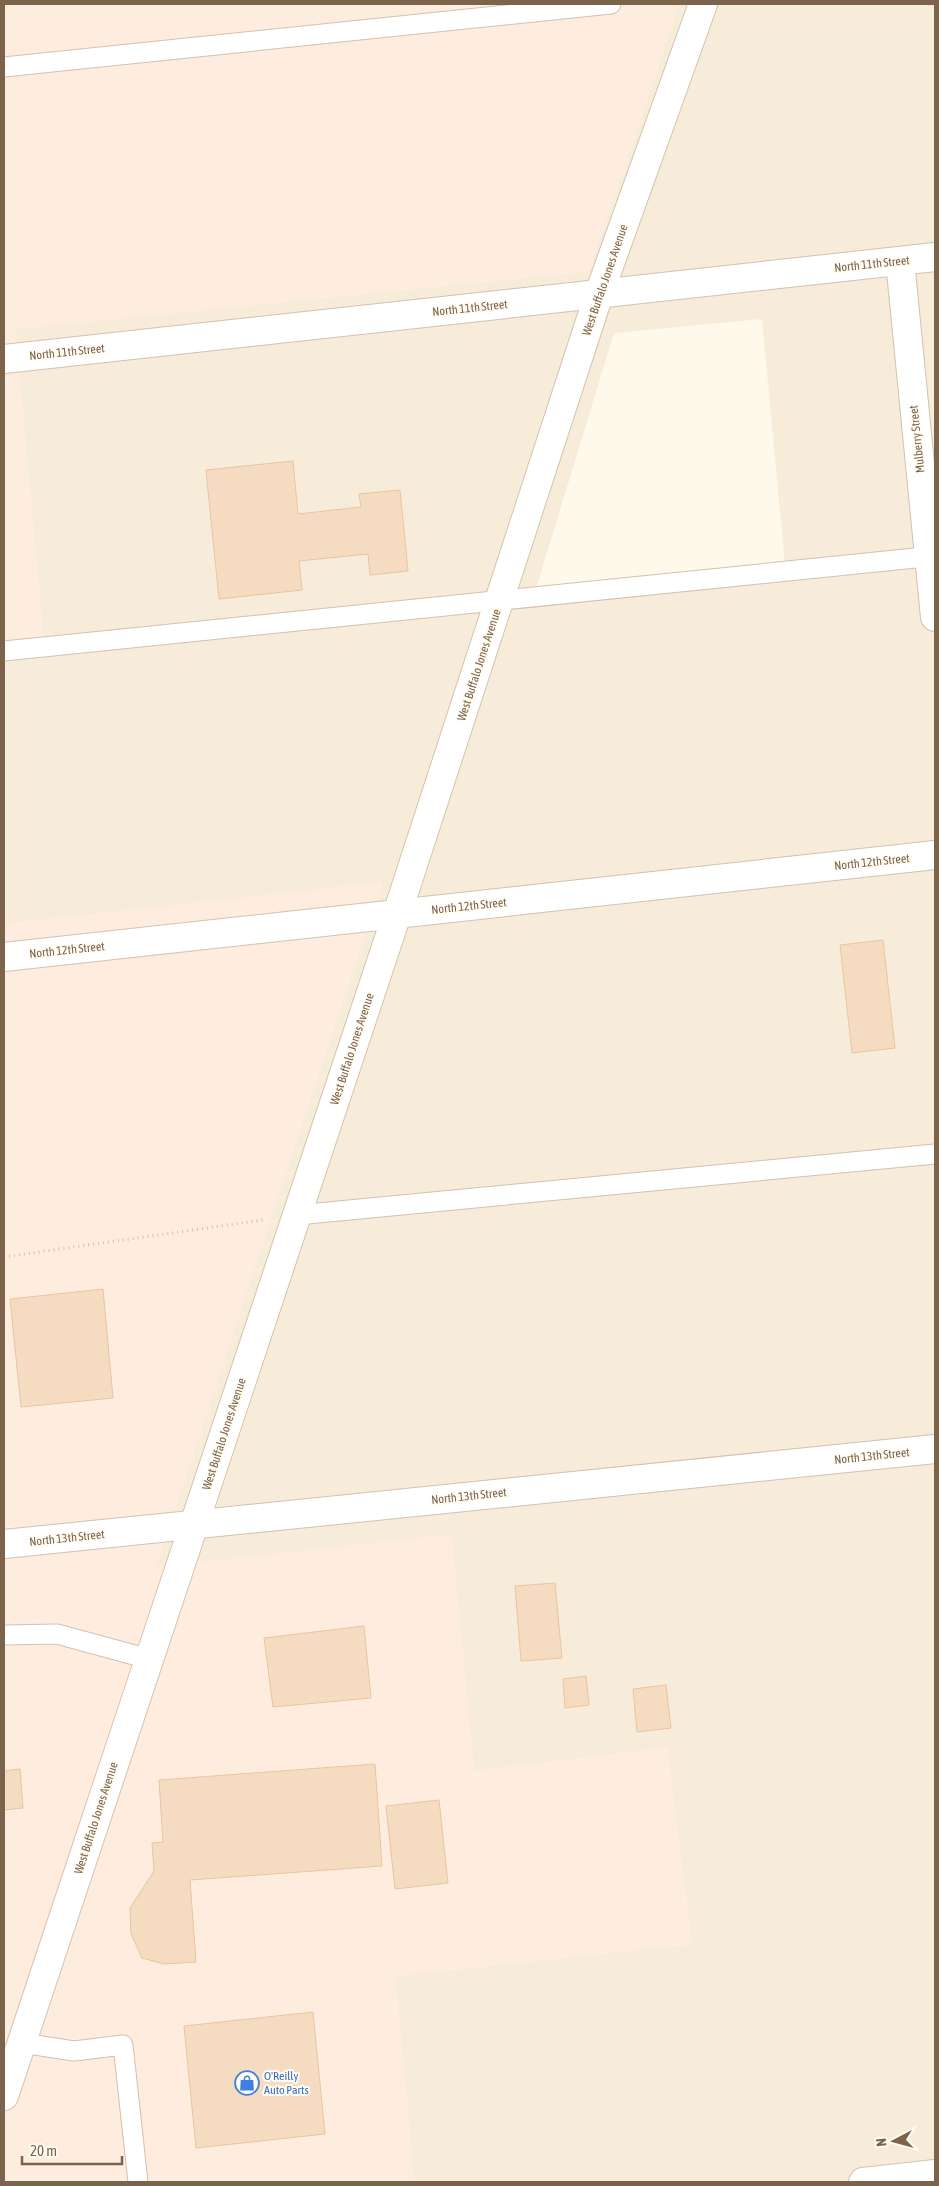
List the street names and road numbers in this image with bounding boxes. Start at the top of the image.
street label: West Buffalo Jones Avenue [579,222,631,338]
street label: North 11th Street [834,253,911,275]
street label: North 11th Street [432,297,509,319]
street label: North 11th Street [29,341,106,363]
street label: Mulberry Street [906,404,928,474]
street label: West Buffalo Jones Avenue [454,607,504,723]
street label: North 12th Street [834,851,911,873]
street label: North 12th Street [431,895,508,917]
street label: North 12th Street [29,939,106,961]
street label: West Buffalo Jones Avenue [327,991,377,1107]
street label: West Buffalo Jones Avenue [199,1376,249,1492]
street label: North 13th Street [834,1445,911,1467]
street label: North 13th Street [431,1485,508,1507]
street label: North 13th Street [29,1527,106,1549]
street label: West Buffalo Jones Avenue [71,1760,121,1876]

